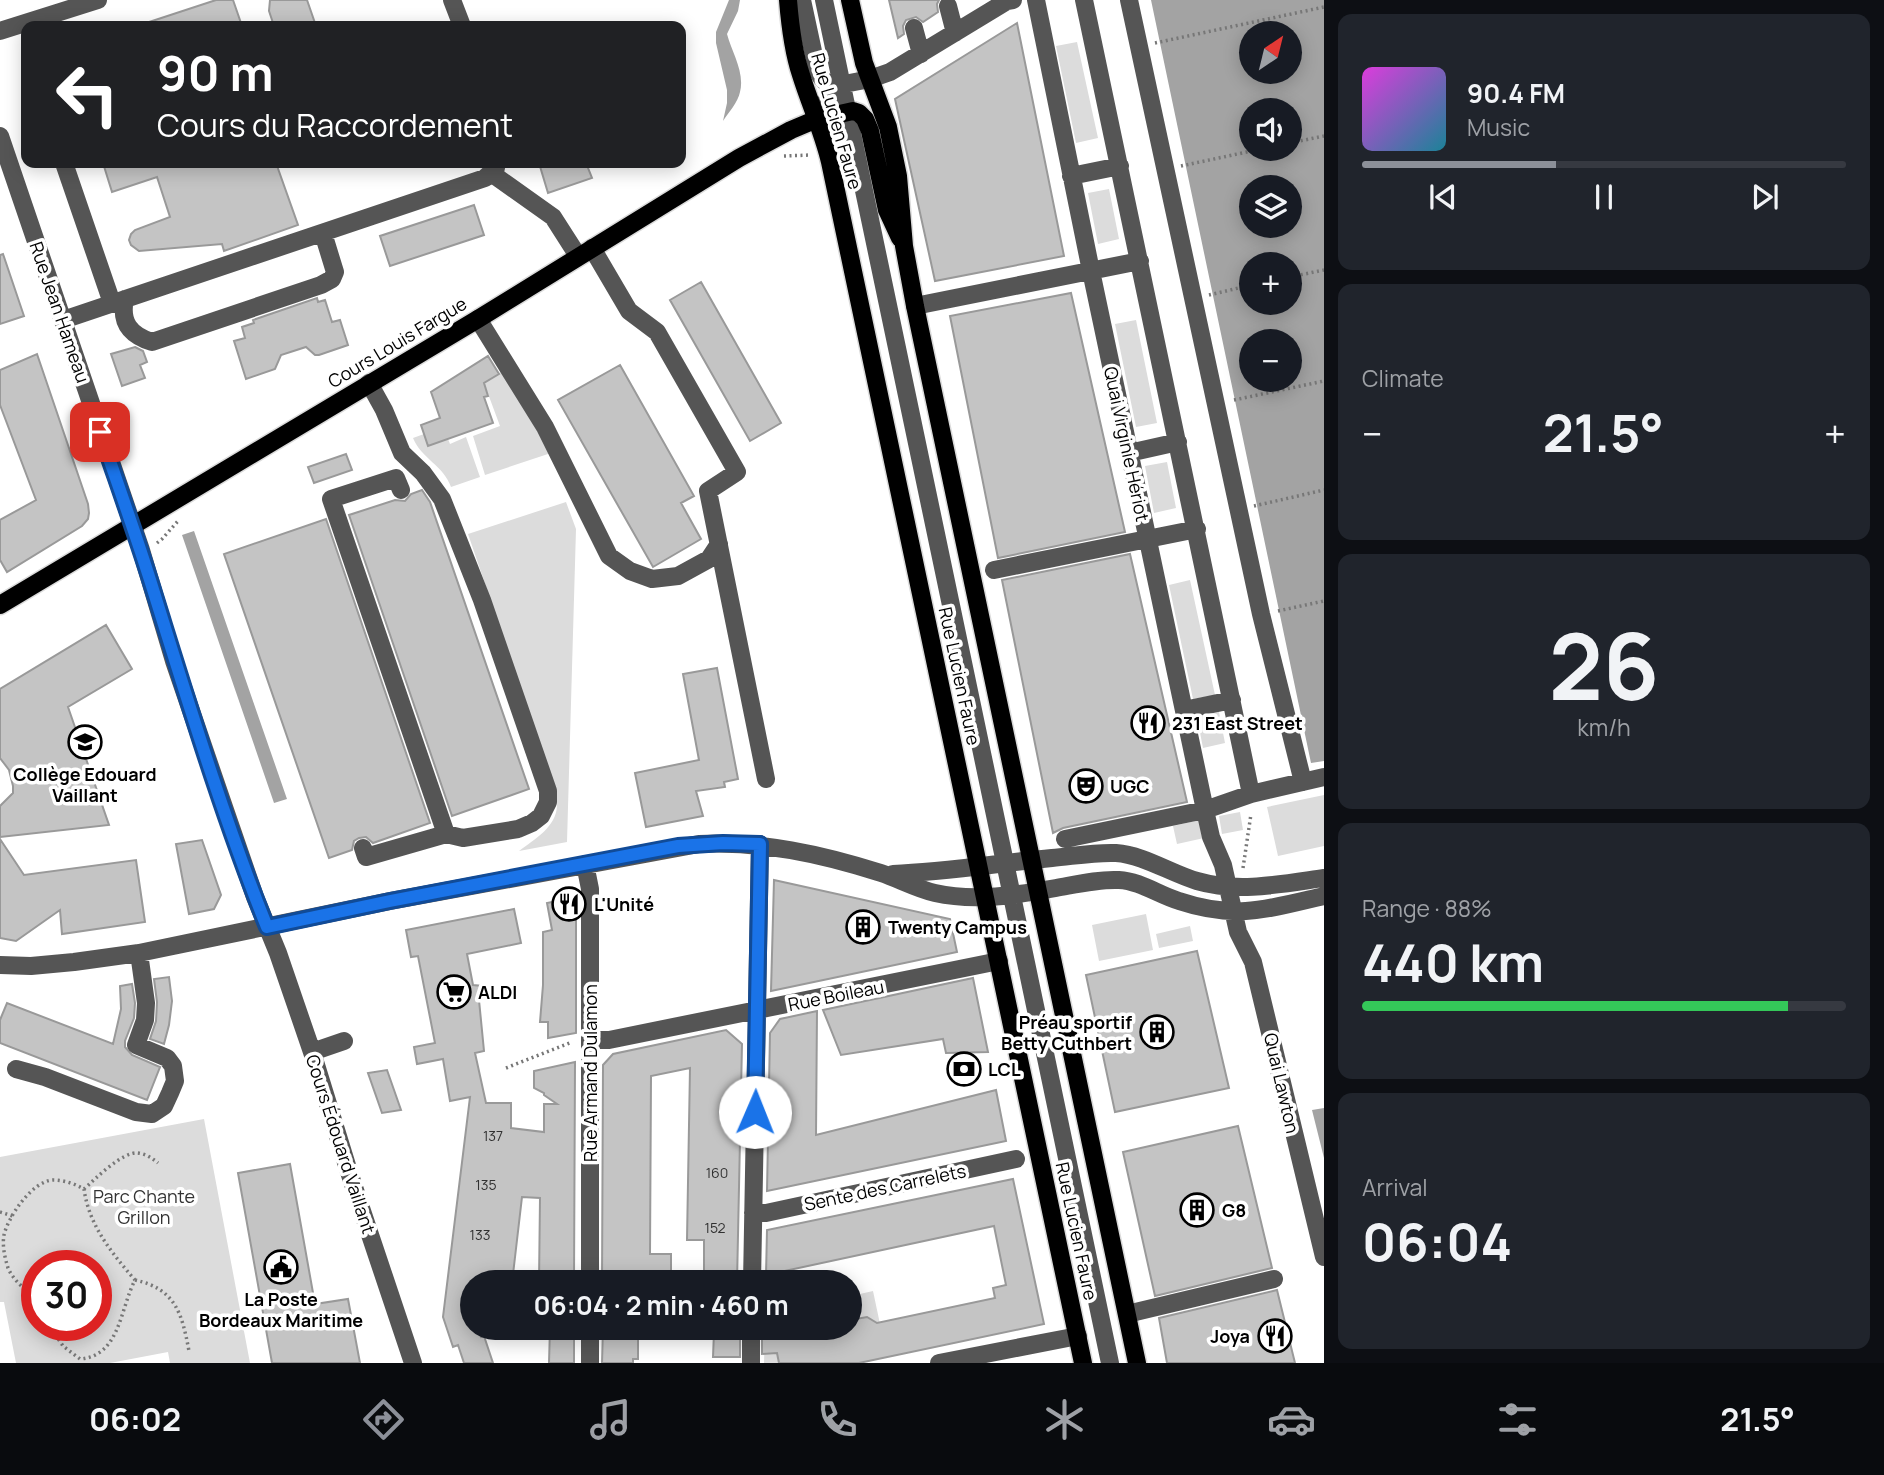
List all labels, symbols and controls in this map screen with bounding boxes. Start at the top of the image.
north arrow [1239,21,1302,84]
map controls [1239,21,1302,392]
text: 90 m [157,39,274,106]
icon: left [42,49,133,140]
street label: Rue Lucien Faure [806,50,868,192]
text: 90.4 FM [1467,75,1565,111]
button: sound [1239,98,1302,161]
text: Cours du Raccordement [157,103,513,147]
text: Music [1467,111,1530,143]
button: layers [1239,175,1302,238]
icon: previous [1424,178,1462,216]
icon: pause [1585,178,1623,216]
icon: next [1746,178,1784,216]
street label: Rue Jean Hameau [25,238,95,386]
button: + [1239,252,1302,315]
street label: Cours Louis Fargue [323,291,471,393]
button: − [1239,329,1302,392]
text: Climate [1362,362,1444,394]
street label: Quai Virginie Hériot [1099,364,1155,524]
text: 21.5° [1543,397,1664,468]
pin [70,402,130,462]
text: − [1362,407,1383,459]
text: + [1824,407,1846,459]
icon: arrive [81,413,119,451]
text: 26 [1549,603,1659,727]
street label: Rue Lucien Faure [934,605,986,747]
restaurant icon: 231 East Street [1129,704,1167,742]
place label: 231 East Street [1172,711,1303,735]
text: km/h [1577,711,1631,743]
school or university icon: Collège Edouard Vaillant [66,723,104,761]
place label: Collège Edouard Vaillant [13,762,157,807]
theatre icon: UGC [1067,767,1105,805]
place label: UGC [1110,774,1149,798]
restaurant icon: L'Unité [550,885,588,923]
place label: L'Unité [594,892,654,916]
text: Range · 88% [1362,892,1492,924]
building icon: Twenty Campus [844,908,882,946]
place label: Twenty Campus [888,915,1027,939]
text: 440 km [1362,927,1544,998]
supermarket icon: ALDI [435,973,473,1011]
street label: Rue Boileau [786,974,886,1016]
place label: ALDI [478,980,517,1004]
street label: Rue Armand Dulamon [578,984,602,1162]
place label: Préau sportif Betty Cuthbert [1001,1010,1132,1055]
building icon: Préau sportif Betty Cuthbert [1138,1013,1176,1051]
street label: Quai Lawton [1259,1030,1305,1136]
bank icon: LCL [945,1050,983,1088]
street label: Cours Édouard Vaillant [301,1051,381,1237]
place label: LCL [988,1057,1021,1081]
position arrow [718,1075,792,1149]
house number: 137 [483,1126,503,1145]
street label: Sente des Carrelets [802,1158,968,1216]
street label: Rue Lucien Faure [1051,1160,1103,1302]
house number: 160 [706,1163,728,1182]
text: Arrival [1362,1171,1428,1203]
house number: 135 [475,1175,497,1194]
park label: Parc Chante Grillon [93,1184,195,1229]
building icon: G8 [1178,1191,1216,1229]
place label: G8 [1222,1198,1246,1222]
text: 06:04 [1362,1206,1512,1277]
house number: 152 [704,1218,726,1237]
house number: 133 [470,1225,490,1244]
public building icon: La Poste Bordeaux Maritime [262,1248,300,1286]
speed limit sign: 30 [21,1250,112,1341]
place label: La Poste Bordeaux Maritime [199,1287,363,1332]
text: 06:04 · 2 min · 460 m [533,1287,789,1323]
restaurant icon: Joya [1256,1317,1294,1355]
place label: Joya [1210,1324,1250,1348]
icon: directions [359,1395,408,1444]
icon: music [586,1395,635,1444]
icon: phone [813,1395,862,1444]
icon: climate [1040,1395,1089,1444]
icon: car [1267,1395,1316,1444]
icon: filters [1493,1395,1542,1444]
text: 06:02 [89,1397,181,1441]
text: 21.5° [1720,1397,1795,1441]

